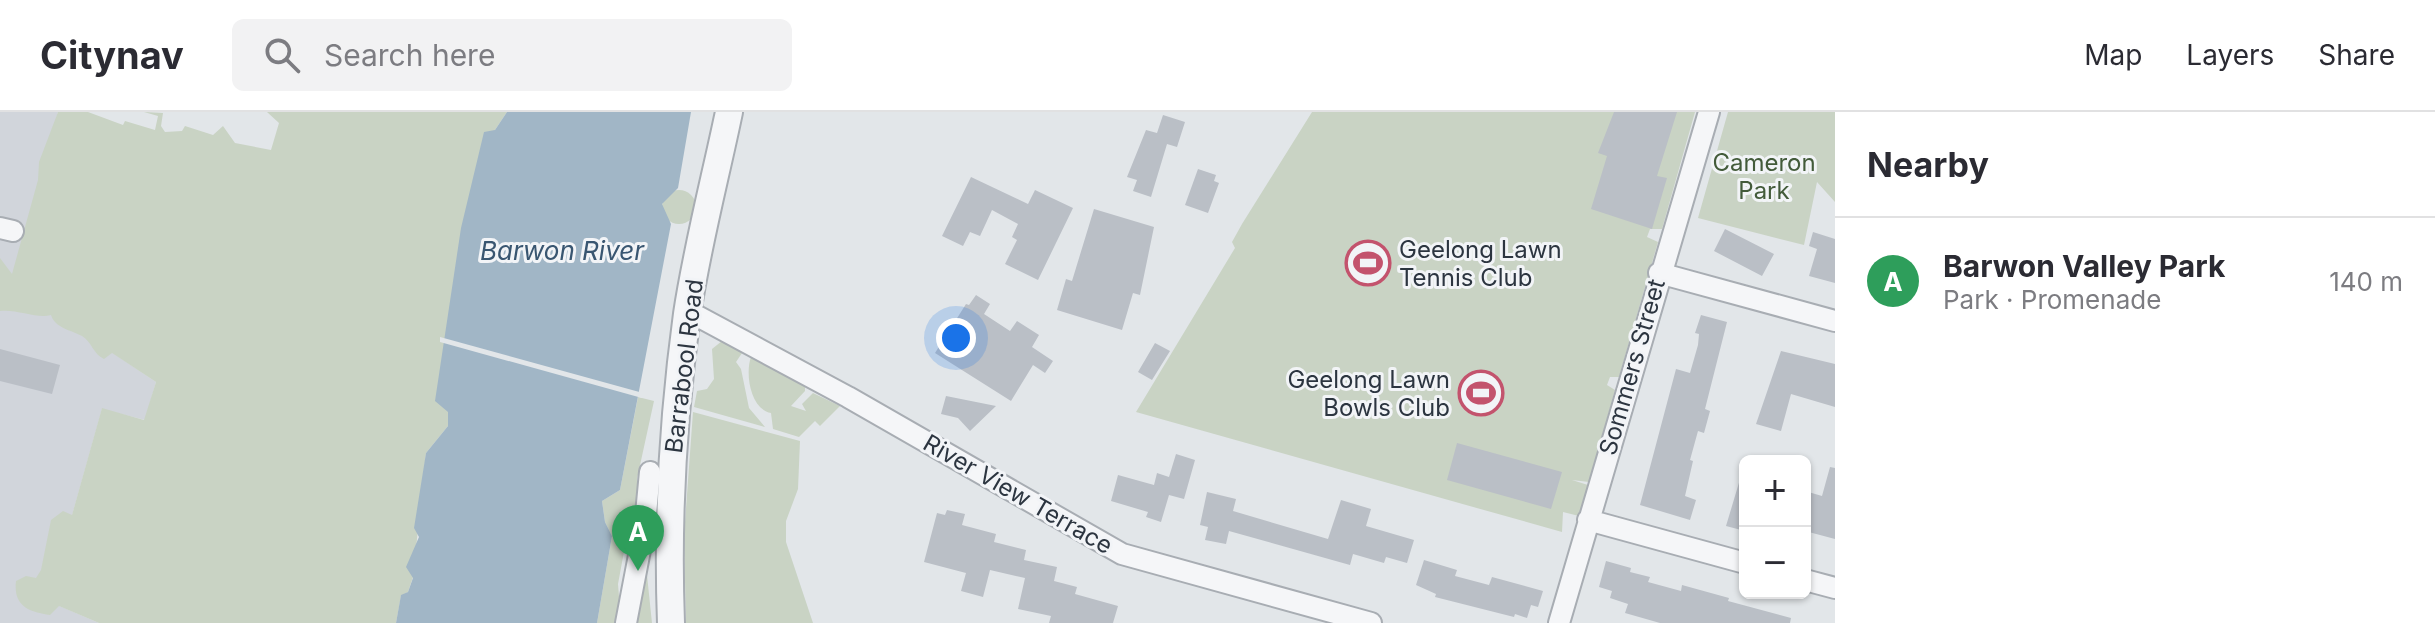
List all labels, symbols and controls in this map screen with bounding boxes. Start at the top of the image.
search box [232,19,792,91]
text: Citynav [40,32,184,78]
icon: search [260,33,304,77]
text: Search here [324,37,495,73]
text: Map [2084,38,2142,72]
text: Layers [2186,38,2274,72]
text: Share [2318,38,2395,72]
text: Nearby [1867,144,1989,185]
park label: Cameron Park [1712,148,1816,205]
water label: Barwon River [480,235,645,266]
place label: Geelong Lawn Tennis Club [1399,235,1562,292]
sports icon: Geelong Lawn Tennis Club [1344,239,1392,287]
text: Barwon Valley Park [1943,248,2225,284]
text: A [1883,266,1903,297]
text: 140 m [2329,266,2403,297]
street label: Sommers Street [1593,275,1671,458]
street label: Barrabool Road [659,277,709,455]
text: Park · Promenade [1943,284,2161,315]
your location [936,318,976,358]
place label: Geelong Lawn Bowls Club [1287,365,1450,422]
sports icon: Geelong Lawn Bowls Club [1457,369,1505,417]
street label: River View Terrace [918,428,1118,560]
map controls [1739,455,1811,599]
button: + [1739,455,1811,527]
pin: A [612,505,664,571]
button: − [1739,527,1811,599]

